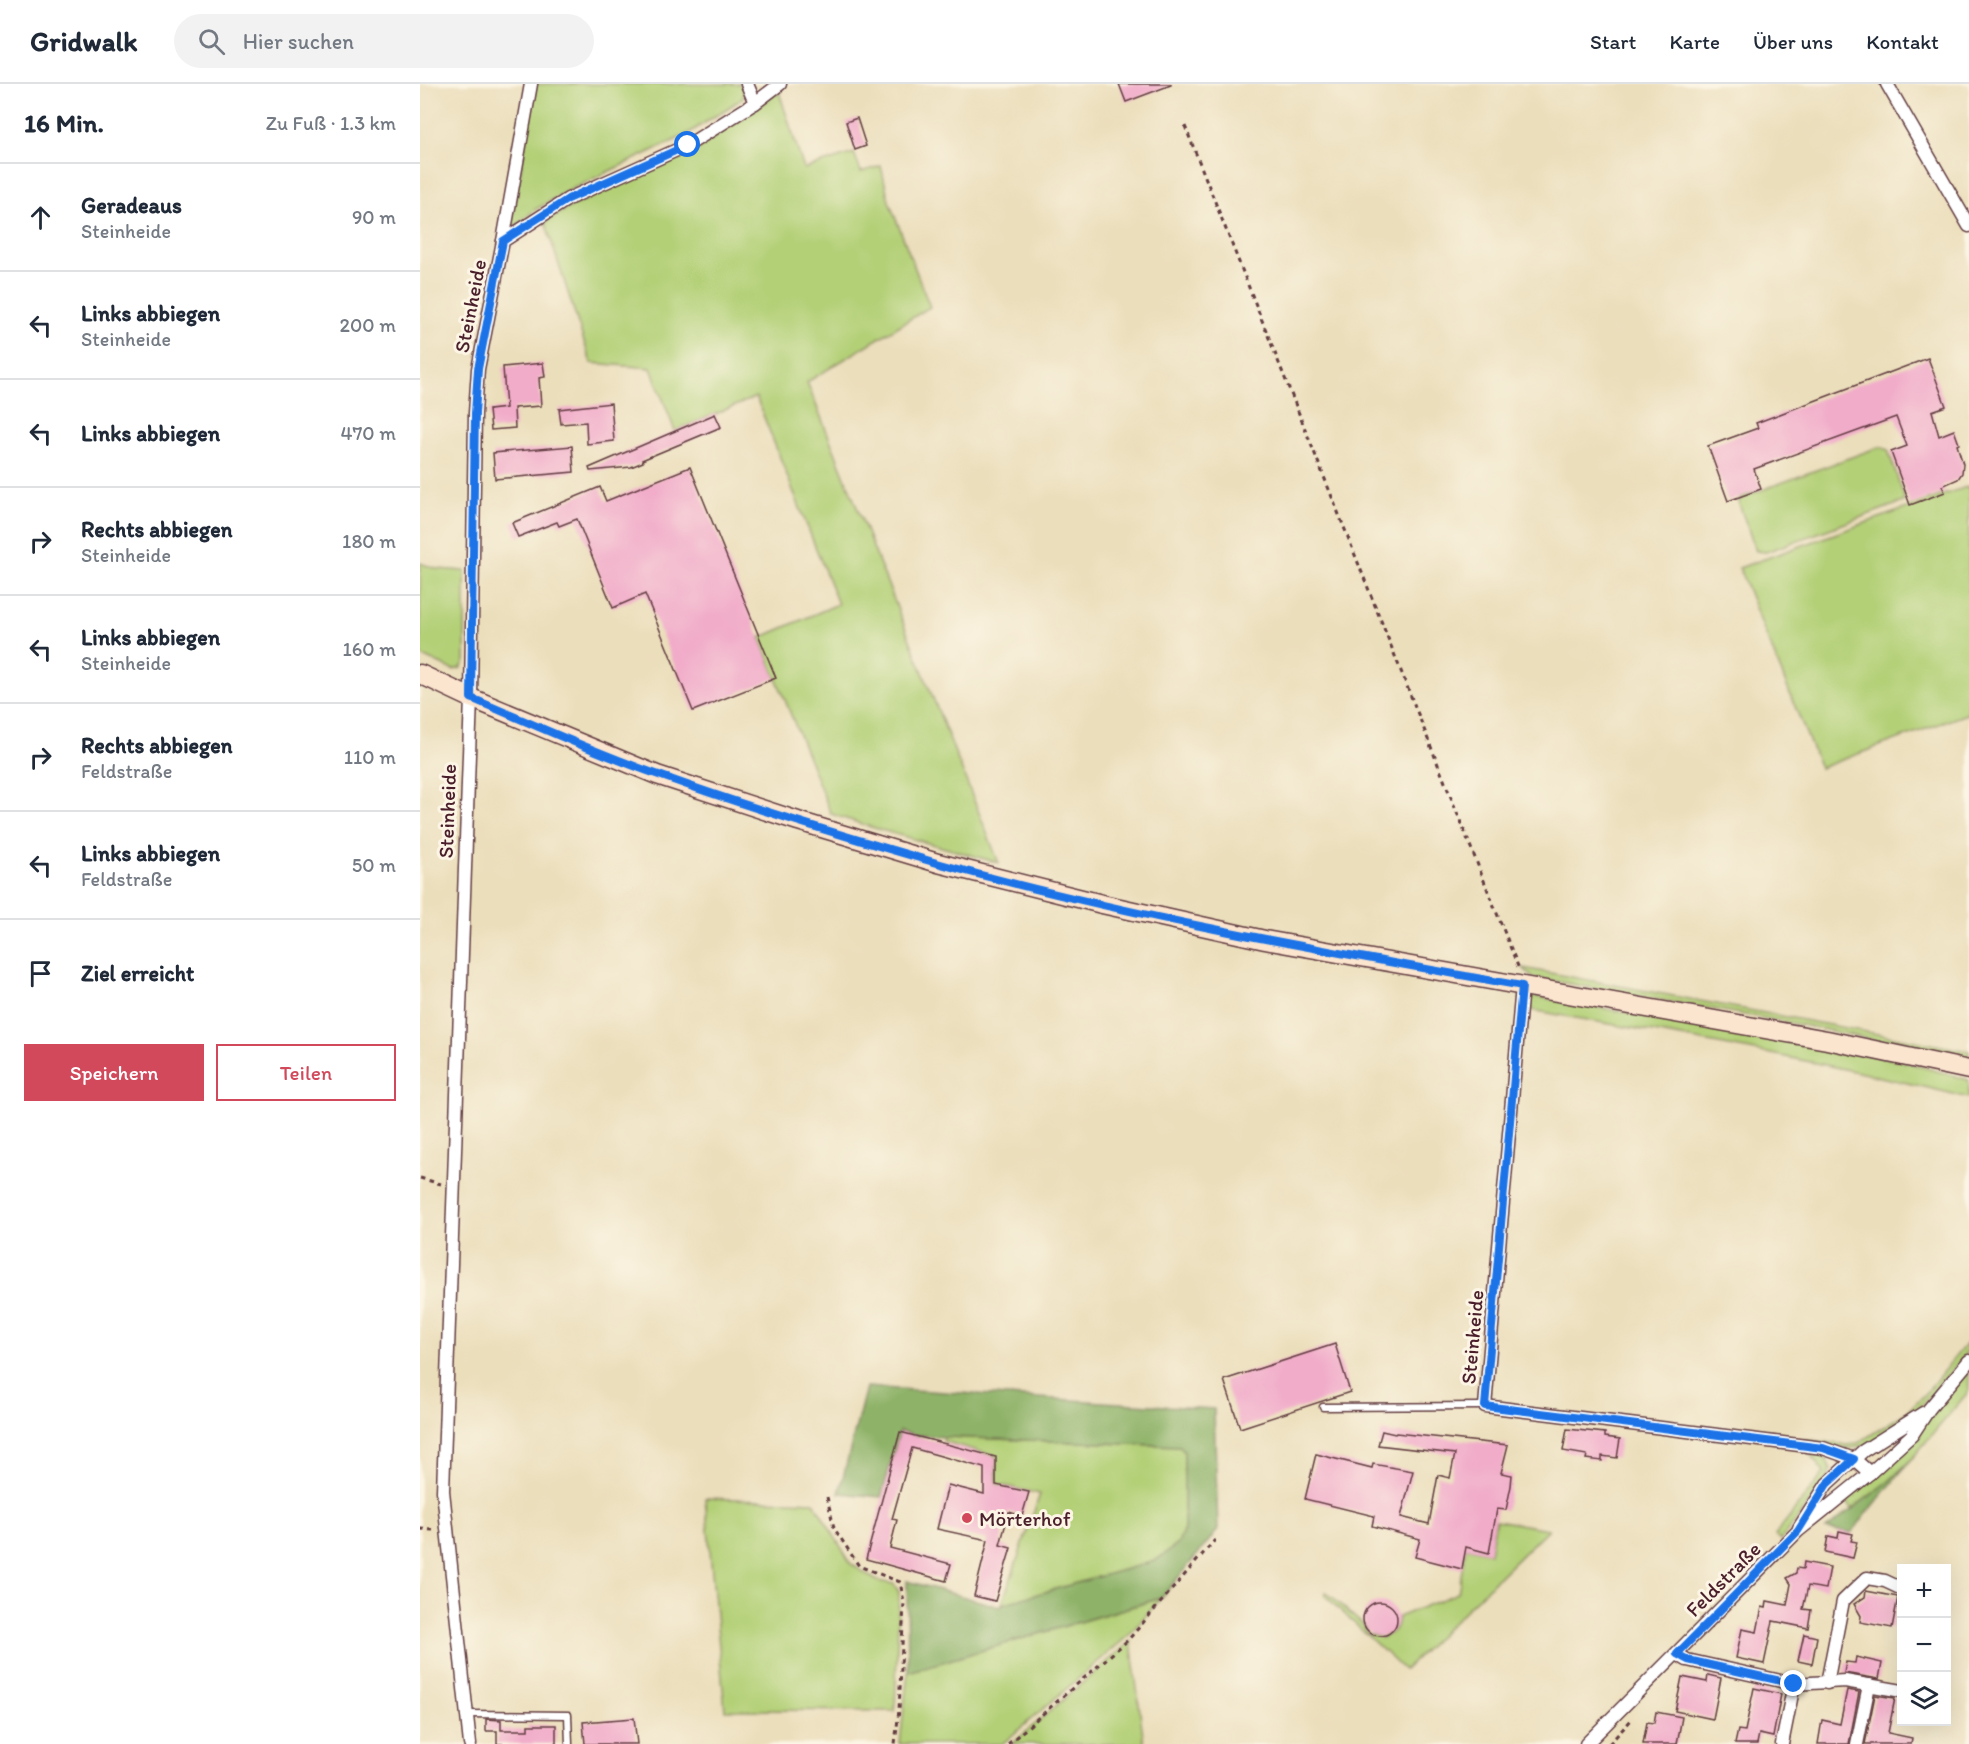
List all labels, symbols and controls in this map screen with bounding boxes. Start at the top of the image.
search box [174,14,594,68]
text: Gridwalk [30,24,138,58]
icon: search [195,25,228,58]
text: Hier suchen [243,28,354,55]
text: Start [1590,29,1636,54]
text: Karte [1669,29,1720,54]
text: Über uns [1753,29,1833,54]
text: Kontakt [1866,29,1939,54]
text: 16 Min. [24,107,104,139]
text: Zu Fuß · 1.3 km [266,111,396,135]
route start [674,131,700,157]
text: Geradeaus [81,192,182,219]
icon: ahead [24,201,57,234]
text: 90 m [352,205,396,229]
text: Steinheide [81,219,171,243]
street label: Steinheide [449,257,491,355]
text: Links abbiegen [81,300,220,327]
icon: left [24,309,57,342]
text: 200 m [340,313,396,337]
text: Steinheide [81,327,171,351]
icon: left [24,417,57,450]
text: Links abbiegen [81,420,220,447]
text: 470 m [340,421,396,445]
text: Rechts abbiegen [81,516,233,543]
icon: right [24,525,57,558]
text: 180 m [342,529,396,553]
text: Steinheide [81,543,171,567]
text: Links abbiegen [81,624,220,651]
icon: left [24,633,57,666]
text: 160 m [343,637,396,661]
text: Steinheide [81,651,171,675]
text: Rechts abbiegen [81,732,233,759]
icon: right [24,741,57,774]
text: 110 m [344,745,396,769]
text: Feldstraße [81,759,172,783]
street label: Steinheide [433,763,461,859]
text: Links abbiegen [81,840,220,867]
icon: left [24,849,57,882]
text: 50 m [352,853,396,877]
text: Feldstraße [81,867,172,891]
icon: arrive [24,957,57,990]
text: Ziel erreicht [81,960,194,987]
button: Speichern [24,1044,204,1101]
button: Teilen [216,1044,396,1101]
street label: Steinheide [1455,1289,1489,1385]
place label: Mörterhof [979,1506,1071,1531]
marker: Mörterhof [960,1511,974,1525]
street label: Feldstraße [1680,1536,1766,1622]
map controls [1897,1564,1951,1726]
button: + [1897,1564,1951,1618]
button: − [1897,1618,1951,1672]
route end [1780,1670,1806,1696]
button: layers [1897,1672,1951,1726]

